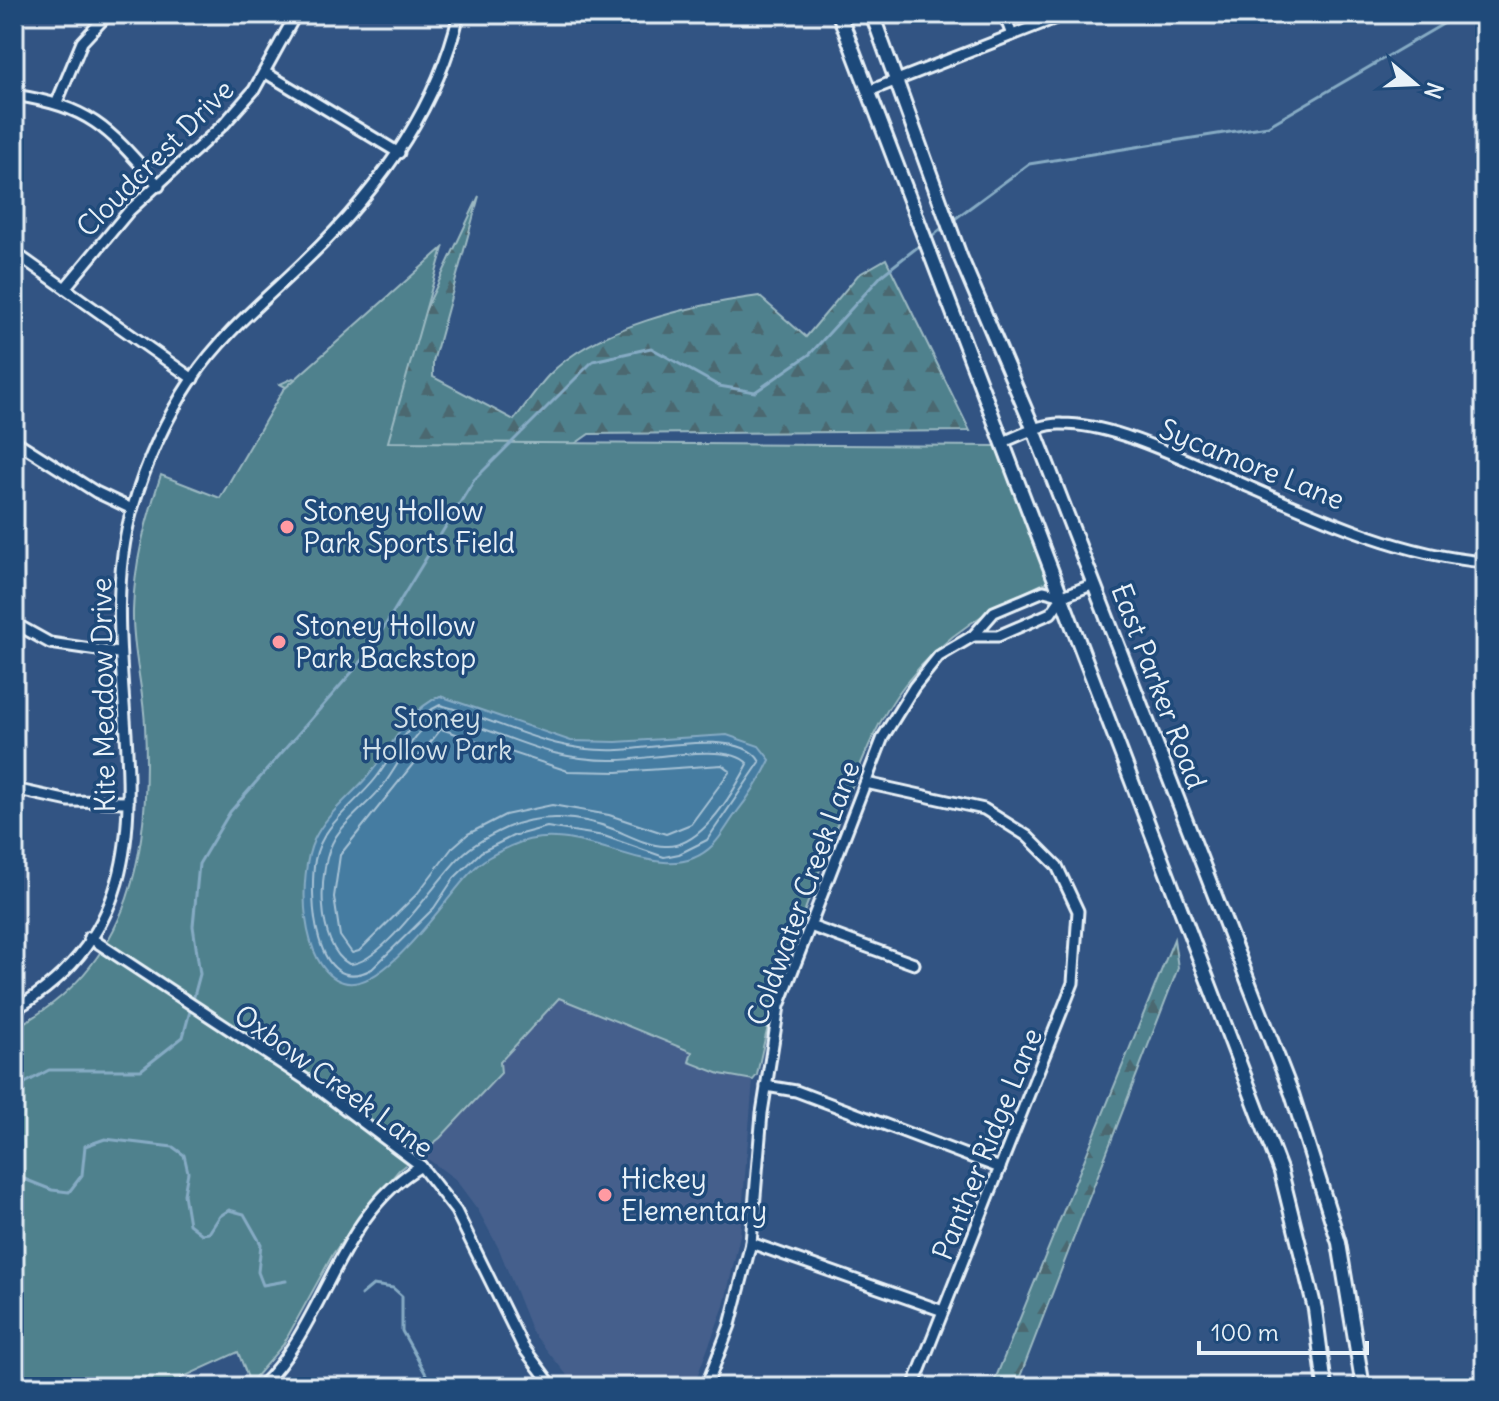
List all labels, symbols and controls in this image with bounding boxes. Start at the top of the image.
north arrow [1375,44,1455,124]
street label: Cloudcrest Drive [69,72,241,244]
text: N [1418,79,1450,102]
street label: Sycamore Lane [1154,411,1350,517]
place label: Stoney Hollow Park Sports Field [303,493,515,561]
marker: Stoney Hollow Park Sports Field [278,518,296,536]
street label: Kite Meadow Drive [83,577,123,813]
street label: East Parker Road [1103,578,1215,794]
place label: Stoney Hollow Park Backstop [295,608,476,676]
marker: Stoney Hollow Park Backstop [270,633,288,651]
park label: Stoney Hollow Park [362,700,512,768]
street label: Coldwater Creek Lane [738,756,868,1030]
street label: Oxbow Creek Lane [227,997,441,1165]
street label: Panther Ridge Lane [924,1023,1050,1265]
place label: Hickey Elementary [621,1161,767,1229]
marker: Hickey Elementary [596,1186,614,1204]
scale bar [1199,1305,1367,1355]
text: 100 m [1211,1317,1279,1347]

